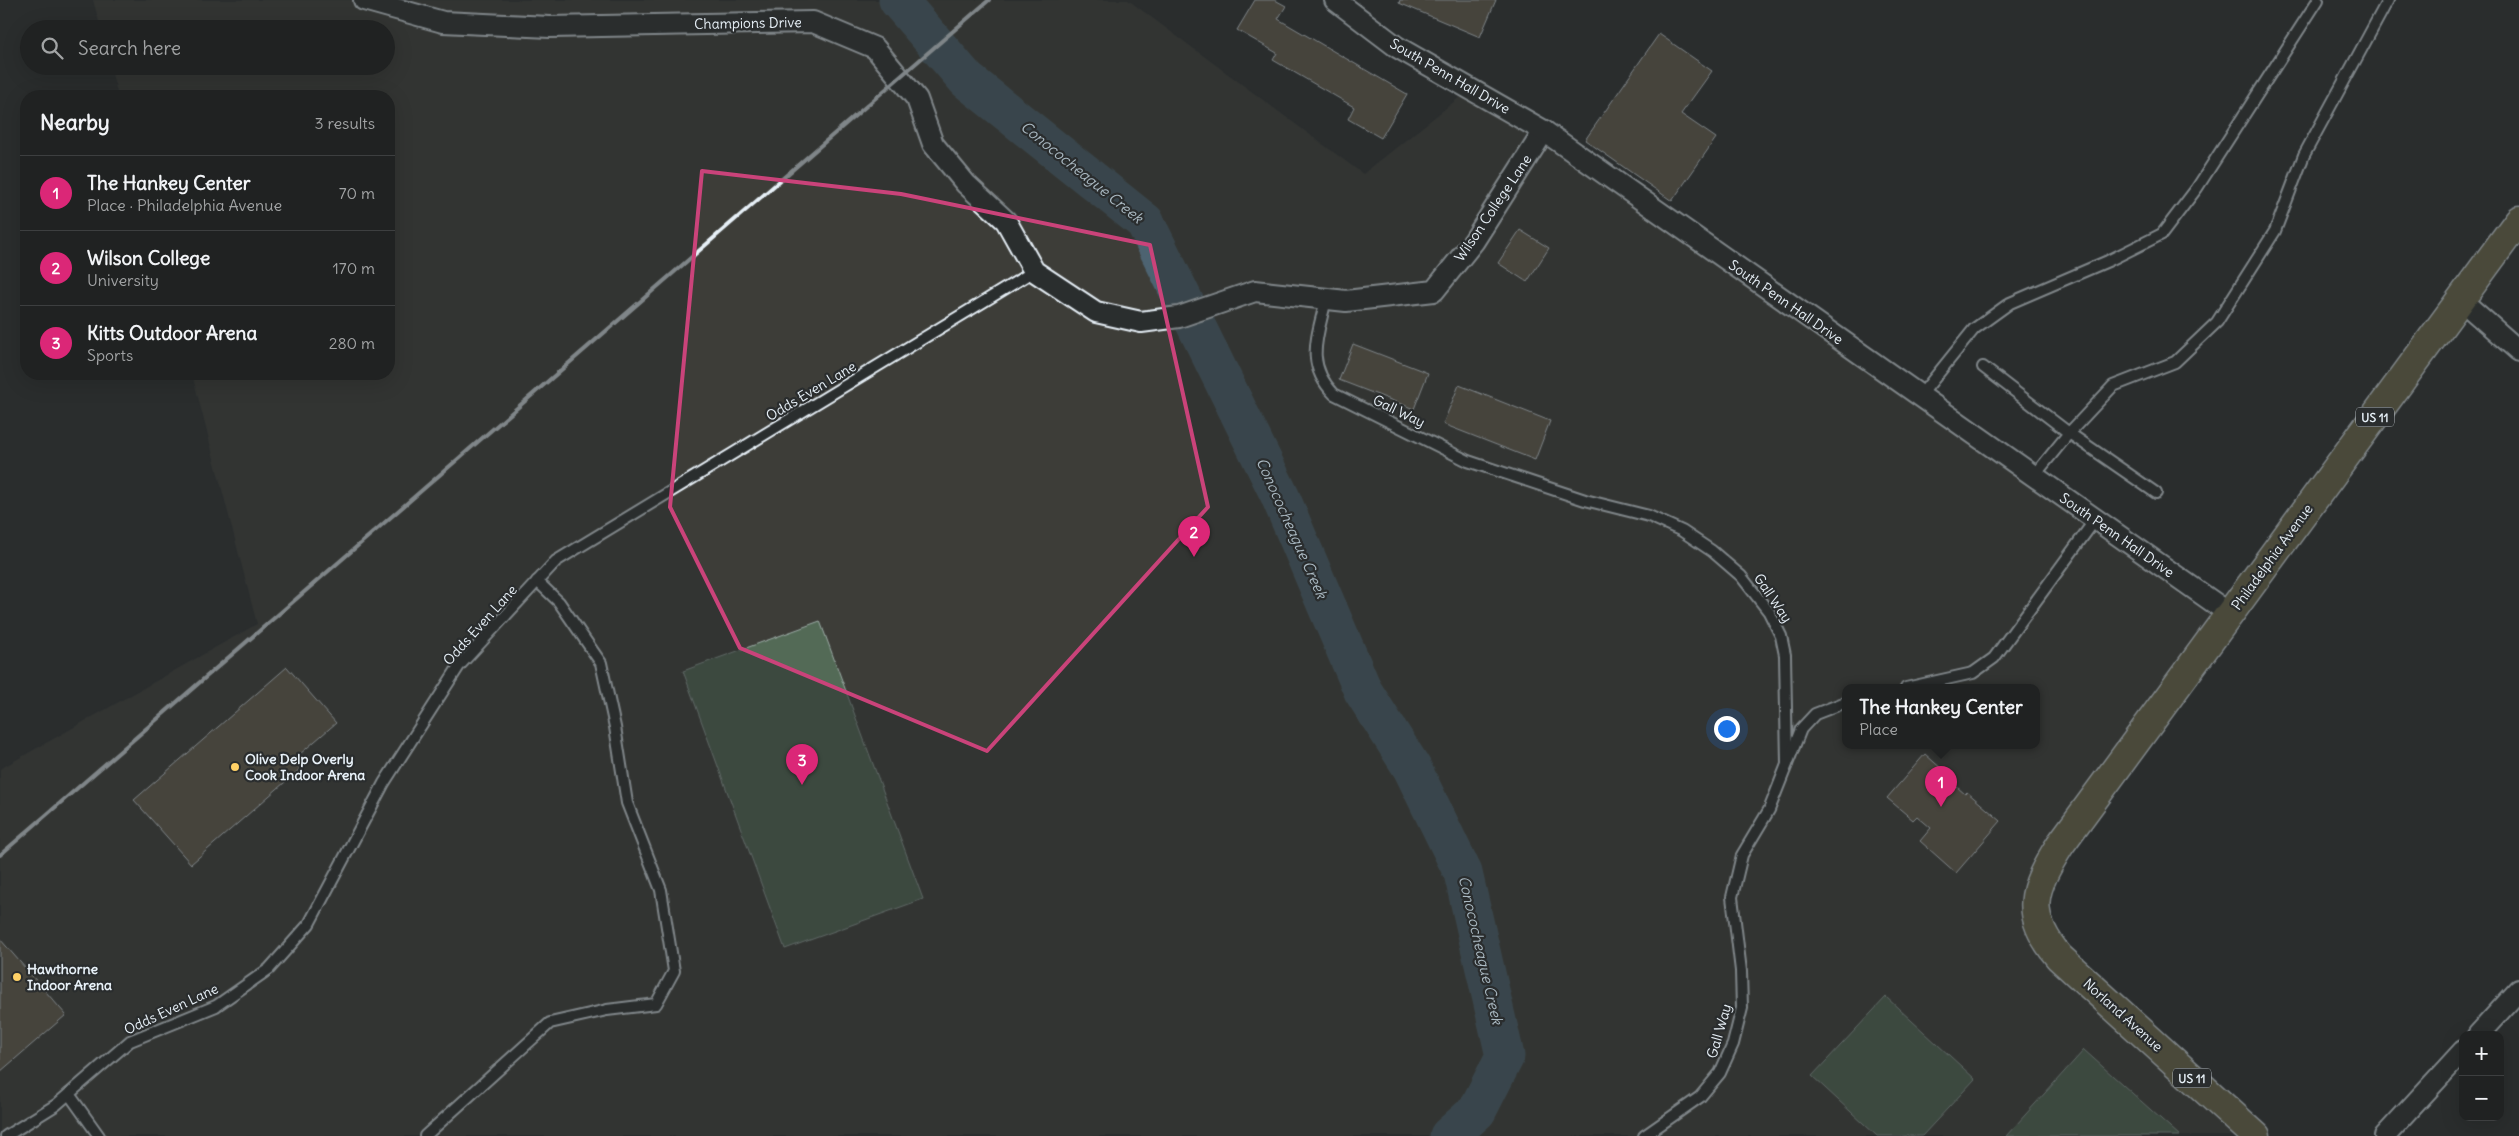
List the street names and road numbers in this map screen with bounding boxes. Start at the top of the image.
street label: Champions Drive [694,13,802,33]
street label: South Penn Hall Drive [1387,34,1513,118]
street label: Wilson College Lane [1451,151,1535,265]
street label: South Penn Hall Drive [1725,256,1847,348]
street label: Odds Even Lane [763,357,859,425]
street label: Gall Way [1370,391,1428,431]
road number: US 11 [2356,408,2394,427]
street label: South Penn Hall Drive [2056,489,2178,581]
street label: Philadelphia Avenue [2227,500,2317,614]
street label: Gall Way [1750,570,1796,626]
street label: Odds Even Lane [439,581,521,669]
street label: Norland Avenue [2080,975,2166,1055]
street label: Odds Even Lane [121,979,221,1039]
street label: Gall Way [1703,1002,1735,1060]
road number: US 11 [2173,1068,2211,1088]

